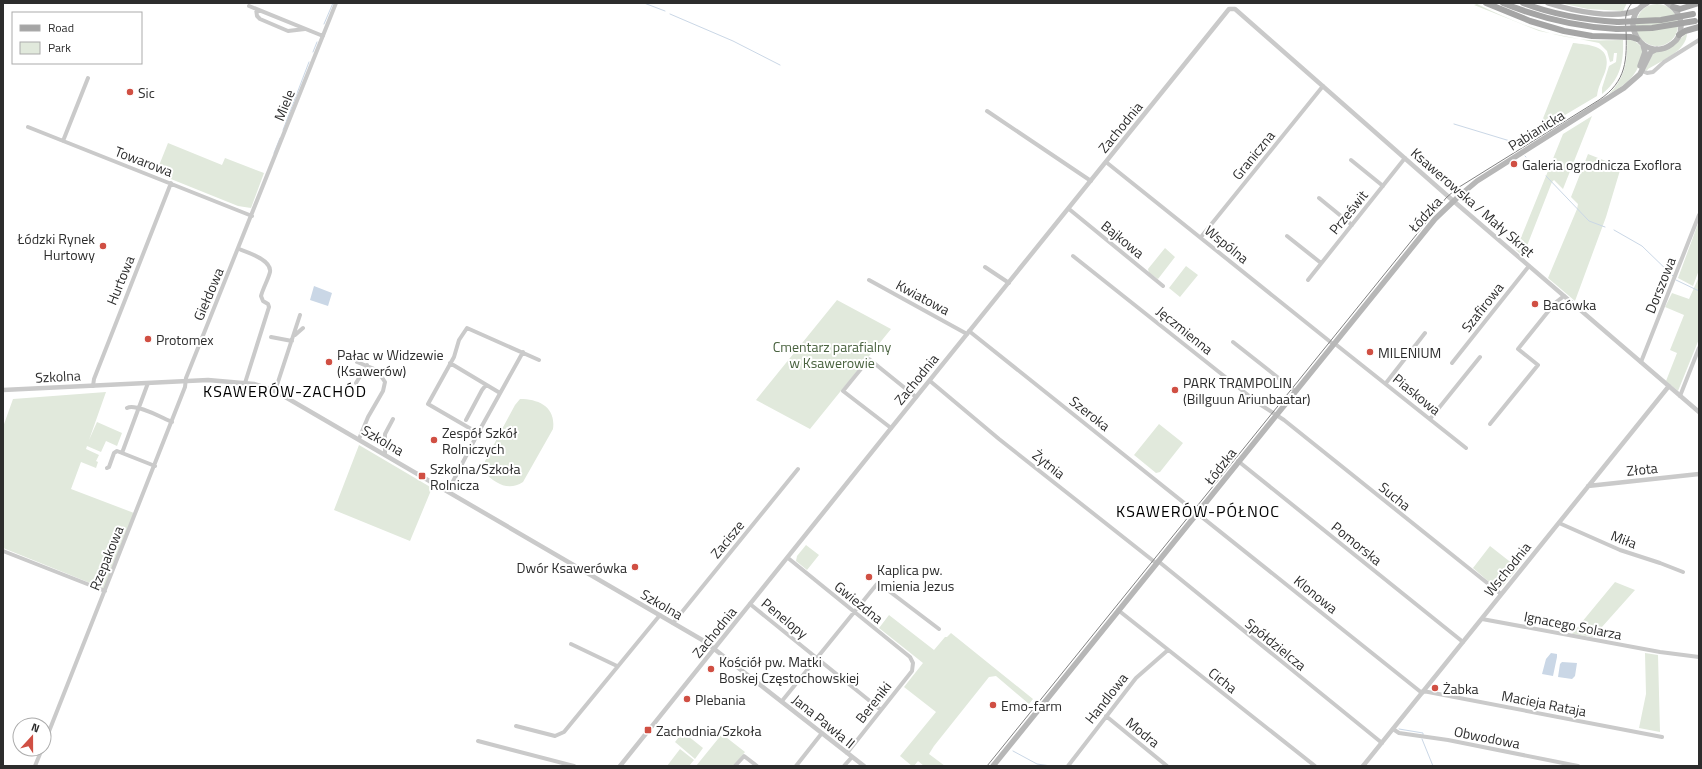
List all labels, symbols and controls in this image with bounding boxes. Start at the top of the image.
legend [12,12,142,64]
text: Road [48,18,74,37]
text: Park [48,38,71,57]
place label: Sic [138,82,155,103]
street label: Miele [268,86,300,124]
marker: Sic [125,87,135,97]
street label: Zachodnia [1093,97,1147,157]
street label: Pabianicka [1504,104,1568,156]
street label: Graniczna [1227,126,1279,184]
street label: Towarowa [112,140,176,182]
street label: Ksawerowska / Mały Skręt [1407,142,1540,262]
place label: Galeria ogrodnicza Exoflora [1522,154,1682,175]
marker: Galeria ogrodnicza Exoflora [1509,159,1519,169]
street label: Prześwit [1324,185,1372,239]
street label: Łódzka [1403,192,1447,237]
street label: Bajkowa [1097,215,1149,263]
street label: Wspólna [1200,220,1254,268]
place label: Łódzki Rynek Hurtowy [17,228,95,265]
marker: Łódzki Rynek Hurtowy [98,241,108,251]
street label: Hurtowa [101,252,139,308]
street label: Dorszowa [1639,254,1681,316]
street label: Giełdowa [188,264,228,324]
street label: Kwiatowa [892,274,954,320]
street label: Szafirowa [1456,278,1508,336]
place label: Bacówka [1543,294,1596,315]
marker: Bacówka [1530,299,1540,309]
street label: Jęczmienna [1152,301,1218,359]
place label: Protomex [156,329,214,350]
marker: Protomex [143,334,153,344]
park label: Cmentarz parafialny w Ksawerowie [773,336,891,373]
place label: MILENIUM [1378,342,1441,363]
place label: Pałac w Widzewie (Ksawerów) [337,344,444,381]
marker: MILENIUM [1365,347,1375,357]
street label: Zachodnia [889,349,943,409]
marker: Pałac w Widzewie (Ksawerów) [324,357,334,367]
street label: Szkolna [35,364,81,388]
street label: Piaskowa [1388,368,1446,420]
place label: PARK TRAMPOLIN (Billguun Ariunbaatar) [1183,372,1311,409]
district label: KSAWERÓW-ZACHÓD [203,379,367,403]
marker: PARK TRAMPOLIN (Billguun Ariunbaatar) [1170,385,1180,395]
street label: Szeroka [1065,390,1115,436]
street label: Szkolna [358,420,408,460]
place label: Zespół Szkół Rolniczych [442,422,518,459]
marker: Zespół Szkół Rolniczych [429,435,439,445]
street label: Łódzka [1198,443,1241,490]
street label: Żytnia [1028,444,1070,484]
street label: Złota [1625,457,1659,481]
place label: Szkolna/Szkoła Rolnicza [430,458,521,495]
marker: Szkolna/Szkoła Rolnicza [417,471,427,481]
street label: Sucha [1375,477,1415,515]
district label: KSAWERÓW-PÓŁNOC [1116,499,1280,523]
street label: Zacisze [705,515,749,563]
street label: Pomorska [1327,516,1387,570]
street label: Rzepakowa [84,523,128,593]
street label: Miła [1608,525,1640,553]
street label: Wschodnia [1478,537,1536,601]
place label: Dwór Ksawerówka [517,557,627,578]
place label: Kaplica pw. Imienia Jezus [877,559,954,596]
marker: Dwór Ksawerówka [630,562,640,572]
street label: Klonowa [1290,570,1342,618]
marker: Kaplica pw. Imienia Jezus [864,572,874,582]
street label: Gwiezdna [830,576,888,628]
street label: Szkolna [637,584,687,624]
street label: Penelopy [757,593,813,643]
street label: Zachodnia [687,602,741,662]
street label: Ignacego Solarza [1522,605,1624,645]
street label: Spółdzielcza [1241,613,1311,675]
place label: Kościół pw. Matki Boskej Częstochowskiej [719,651,859,688]
street label: Cicha [1204,662,1242,698]
marker: Kościół pw. Matki Boskej Częstochowskiej [706,664,716,674]
street label: Handlowa [1079,668,1133,728]
street label: Bereniki [850,677,896,727]
place label: Żabka [1443,678,1479,699]
marker: Żabka [1430,683,1440,693]
street label: Macieja Rataja [1500,685,1588,721]
place label: Plebania [695,689,746,710]
street label: Jana Pawła II [788,689,860,753]
marker: Plebania [682,694,692,704]
place label: Emo-farm [1001,695,1062,716]
marker: Emo-farm [988,700,998,710]
street label: Modra [1121,712,1165,752]
north arrow [12,717,52,757]
text: N [29,719,42,736]
place label: Zachodnia/Szkoła [656,720,762,741]
street label: Obwodowa [1452,720,1522,754]
marker: Zachodnia/Szkoła [643,725,653,735]

